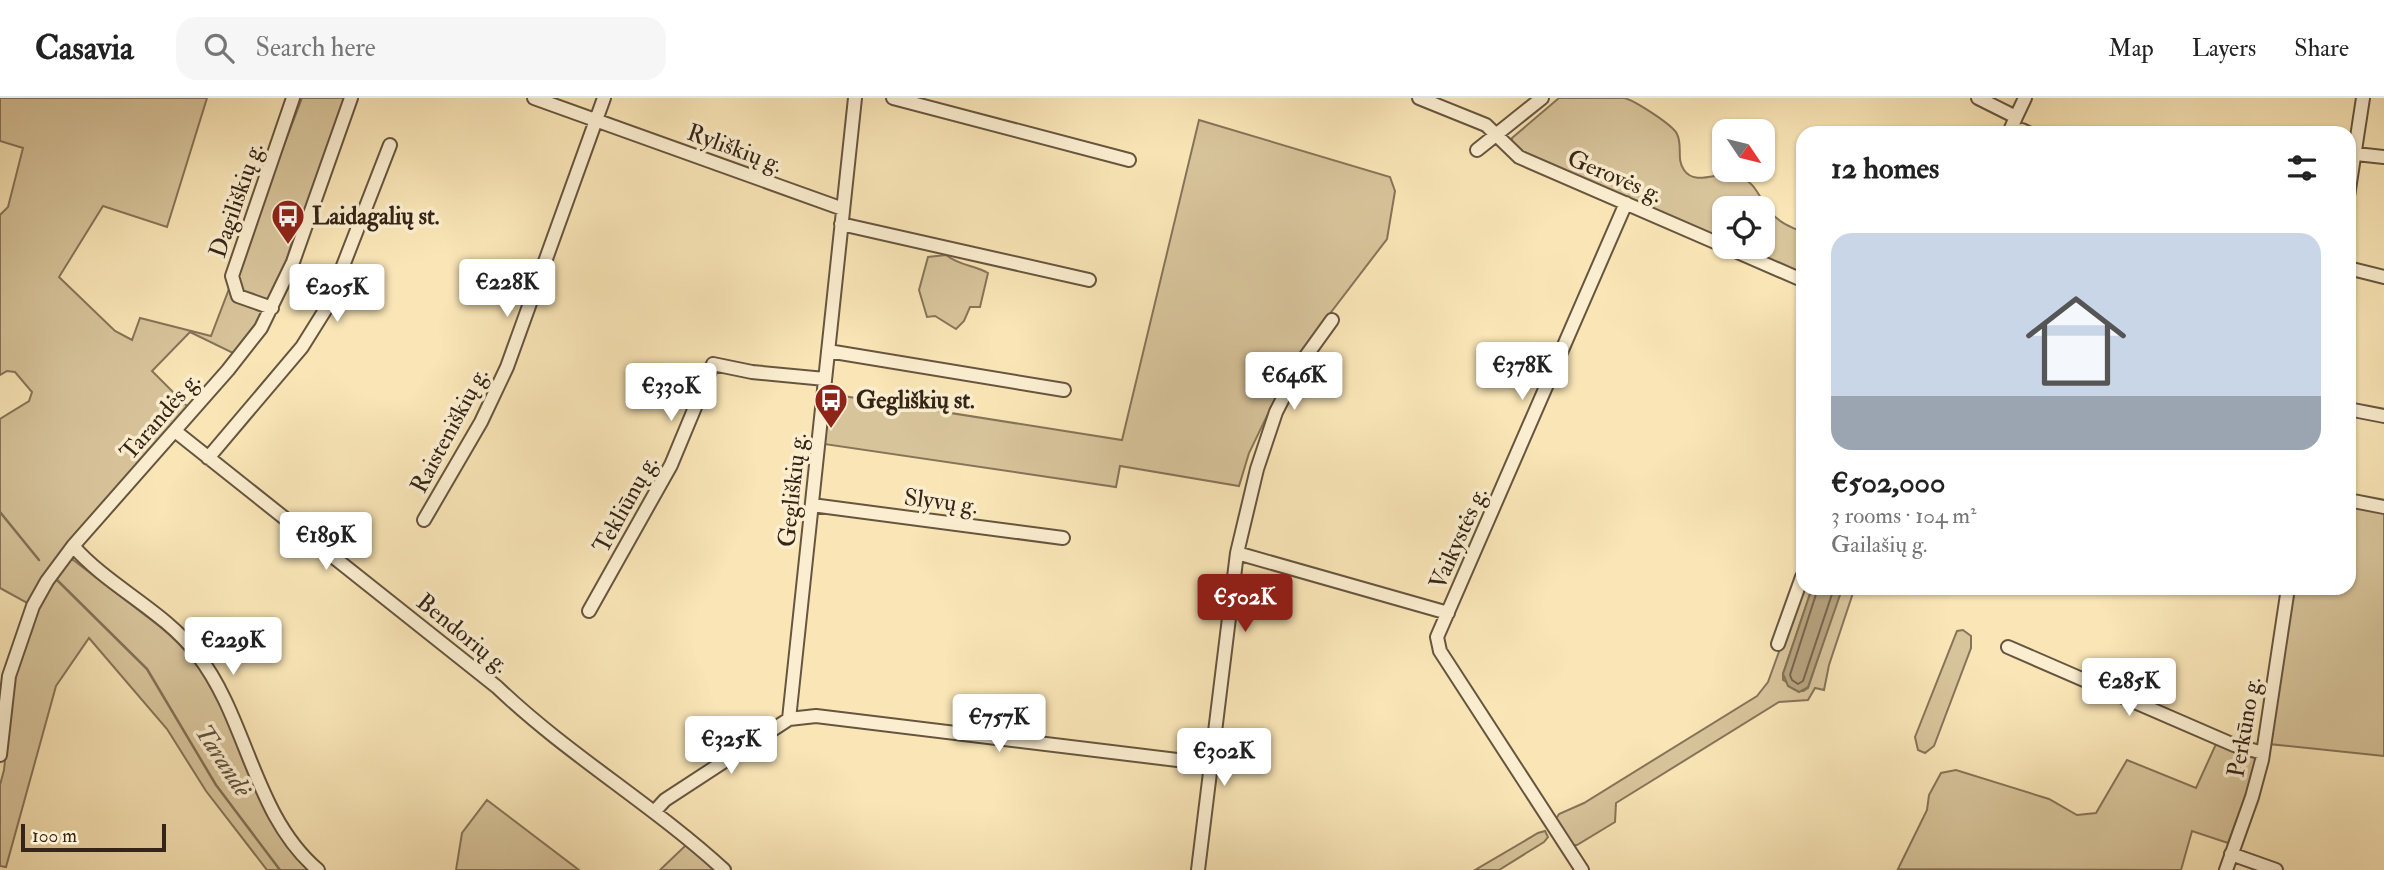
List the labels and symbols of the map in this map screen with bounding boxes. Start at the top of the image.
street label: Ryliškių g. [683,117,787,180]
north arrow [1712,119,1774,182]
street label: Dagiliškių g. [202,138,271,262]
street label: Gerovės g. [1563,143,1667,210]
bus stop icon: Laidagalių st. [269,197,307,246]
place label: Laidagalių st. [312,201,440,232]
pin: €228K [458,260,556,319]
pin: €205K [288,264,386,324]
pin: €378K [1473,342,1571,402]
pin: €646K [1245,352,1343,412]
street label: Raisteniškių g. [403,362,496,498]
pin: €330K [622,364,720,423]
street label: Tarandės g. [113,366,207,467]
bus stop icon: Gegliškių st. [812,381,850,430]
place label: Gegliškių st. [856,385,975,416]
street label: Gegliškių g. [771,432,814,549]
street label: Tekliūnų g. [586,450,665,559]
street label: Slyvų g. [902,482,980,521]
street label: Vaikystės g. [1422,482,1495,594]
pin: €189K [277,512,375,572]
pin: €502K [1196,574,1294,634]
street label: Bendorių g. [410,587,515,680]
pin: €229K [184,618,282,677]
pin: €285K [2080,658,2178,718]
street label: Perkūno g. [2220,675,2269,780]
pin: €757K [950,694,1048,754]
pin: €325K [682,716,780,776]
water label: Tarandė [188,718,259,803]
pin: €302K [1175,728,1273,788]
scale bar [21,821,166,853]

